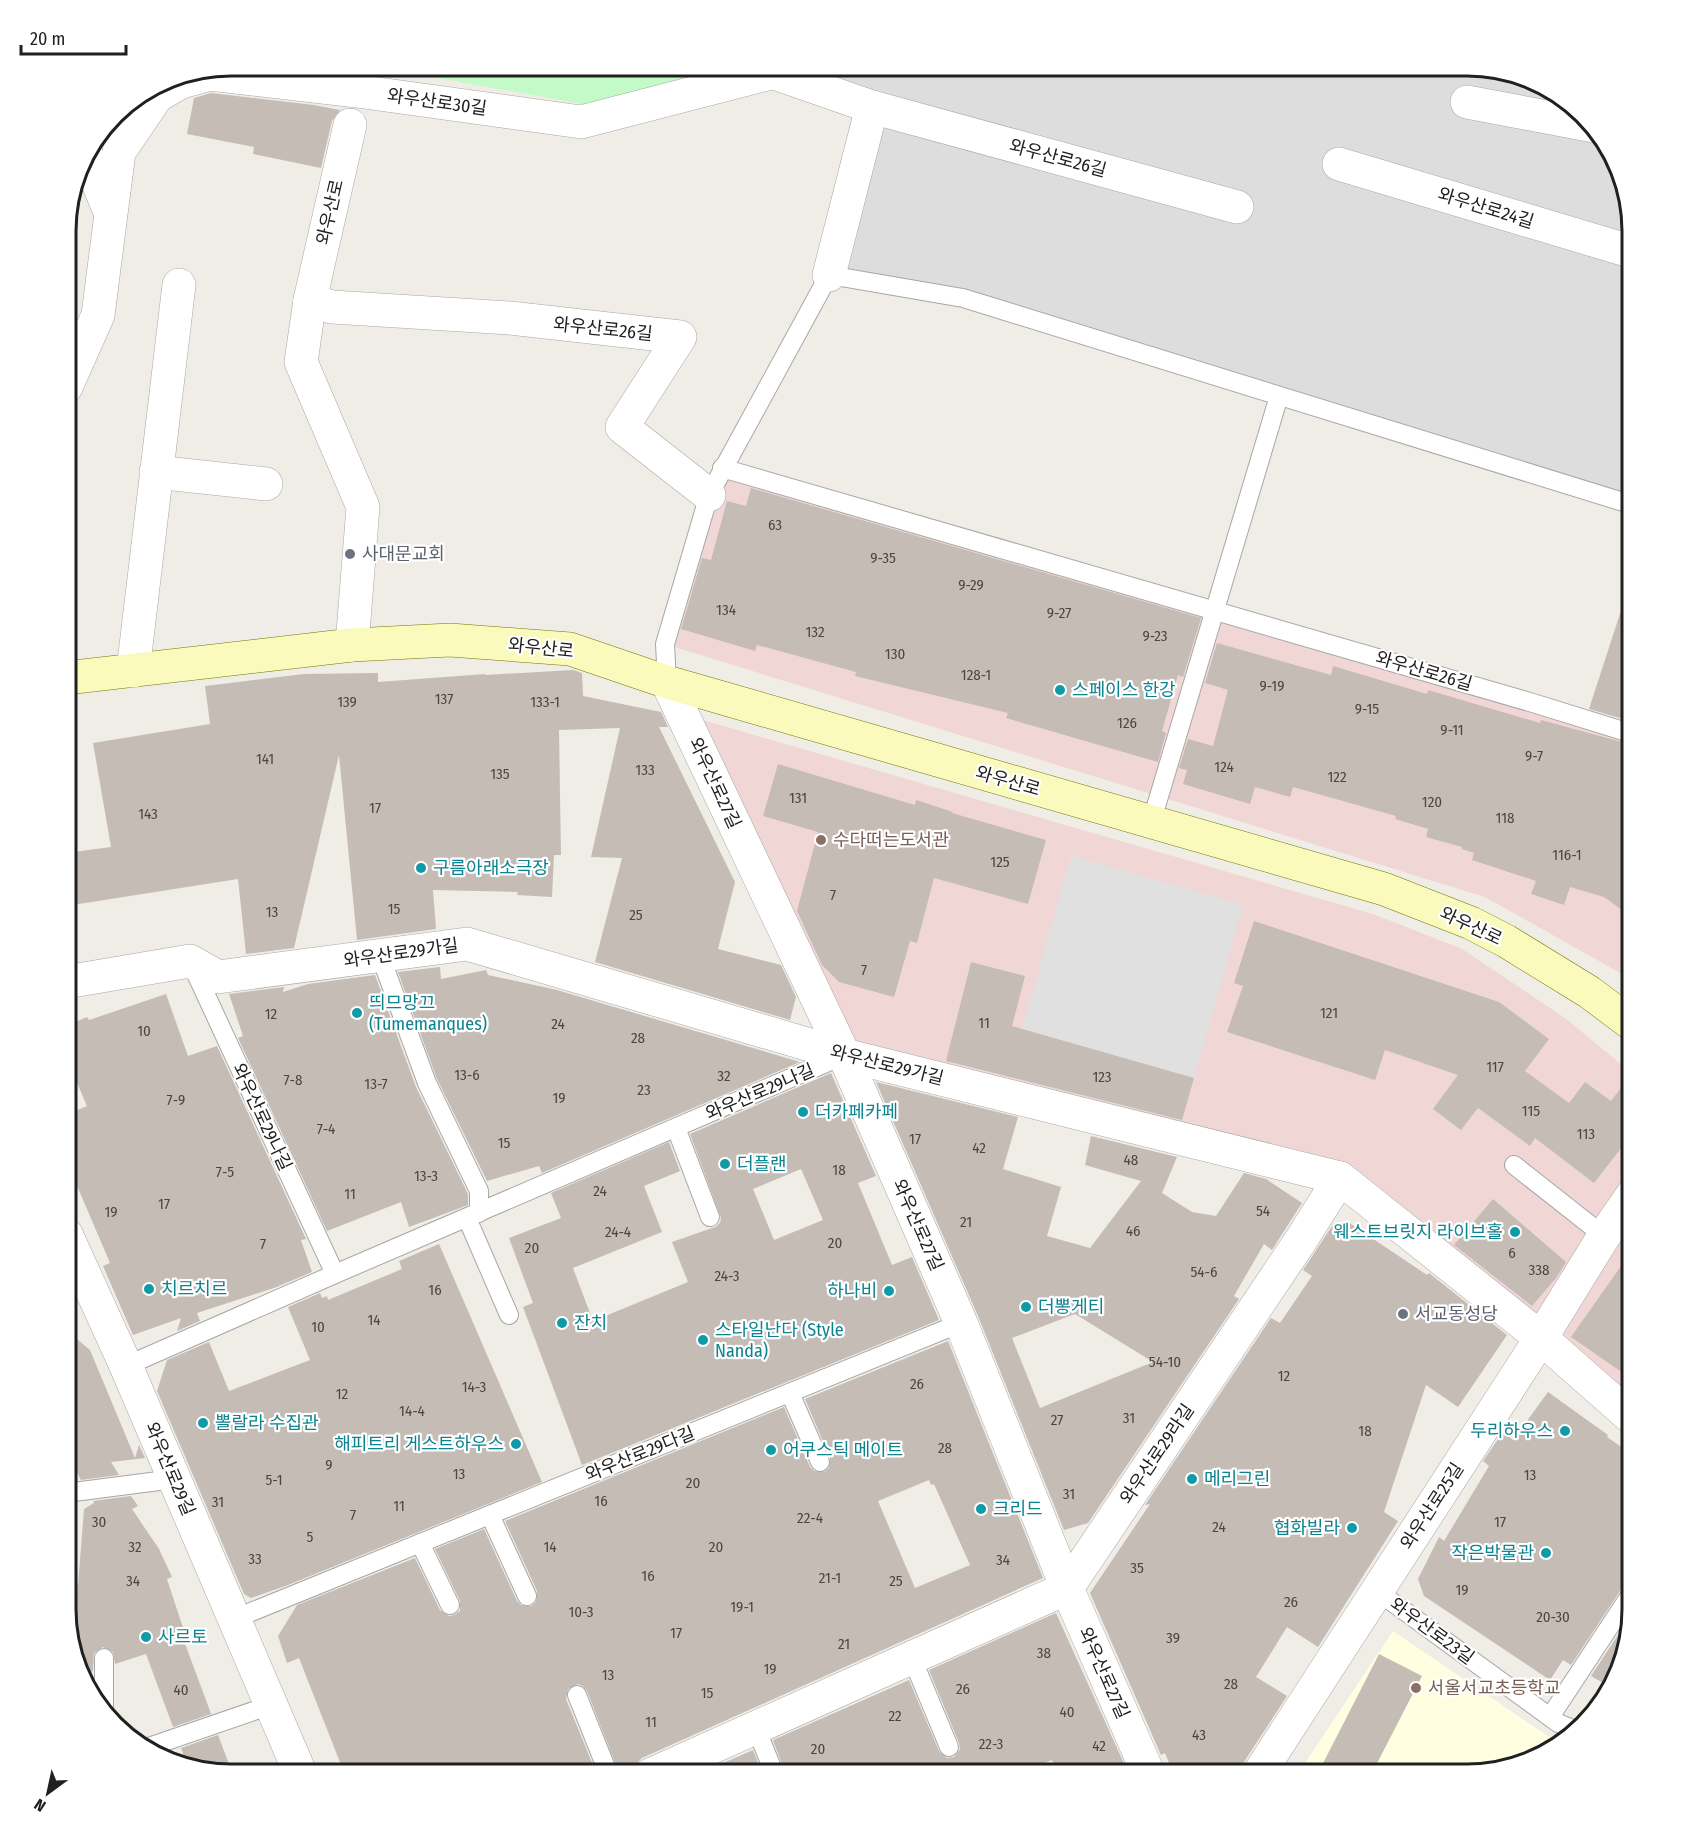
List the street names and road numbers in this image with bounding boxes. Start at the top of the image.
street label: 와우산로30길 [386,84,488,120]
street label: 와우산로26길 [1007,134,1109,182]
street label: 와우산로 [312,177,348,247]
street label: 와우산로24길 [1435,183,1537,233]
street label: 와우산로26길 [552,313,654,345]
street label: 와우산로 [507,634,575,662]
street label: 와우산로26길 [1373,647,1475,695]
street label: 와우산로27길 [684,734,746,832]
street label: 와우산로 [973,761,1043,801]
street label: 와우산로 [1436,902,1506,950]
street label: 와우산로29가길 [342,934,460,972]
street label: 와우산로29가길 [828,1040,946,1090]
street label: 와우산로29나길 [702,1059,818,1125]
street label: 와우산로29나길 [228,1060,296,1174]
street label: 와우산로27길 [888,1176,948,1274]
street label: 와우산로29라길 [1115,1400,1199,1508]
street label: 와우산로29길 [140,1419,200,1519]
street label: 와우산로29다길 [582,1422,698,1486]
street label: 와우산로25길 [1396,1458,1468,1554]
street label: 와우산로23길 [1386,1593,1478,1669]
street label: 와우산로27길 [1074,1624,1134,1722]

